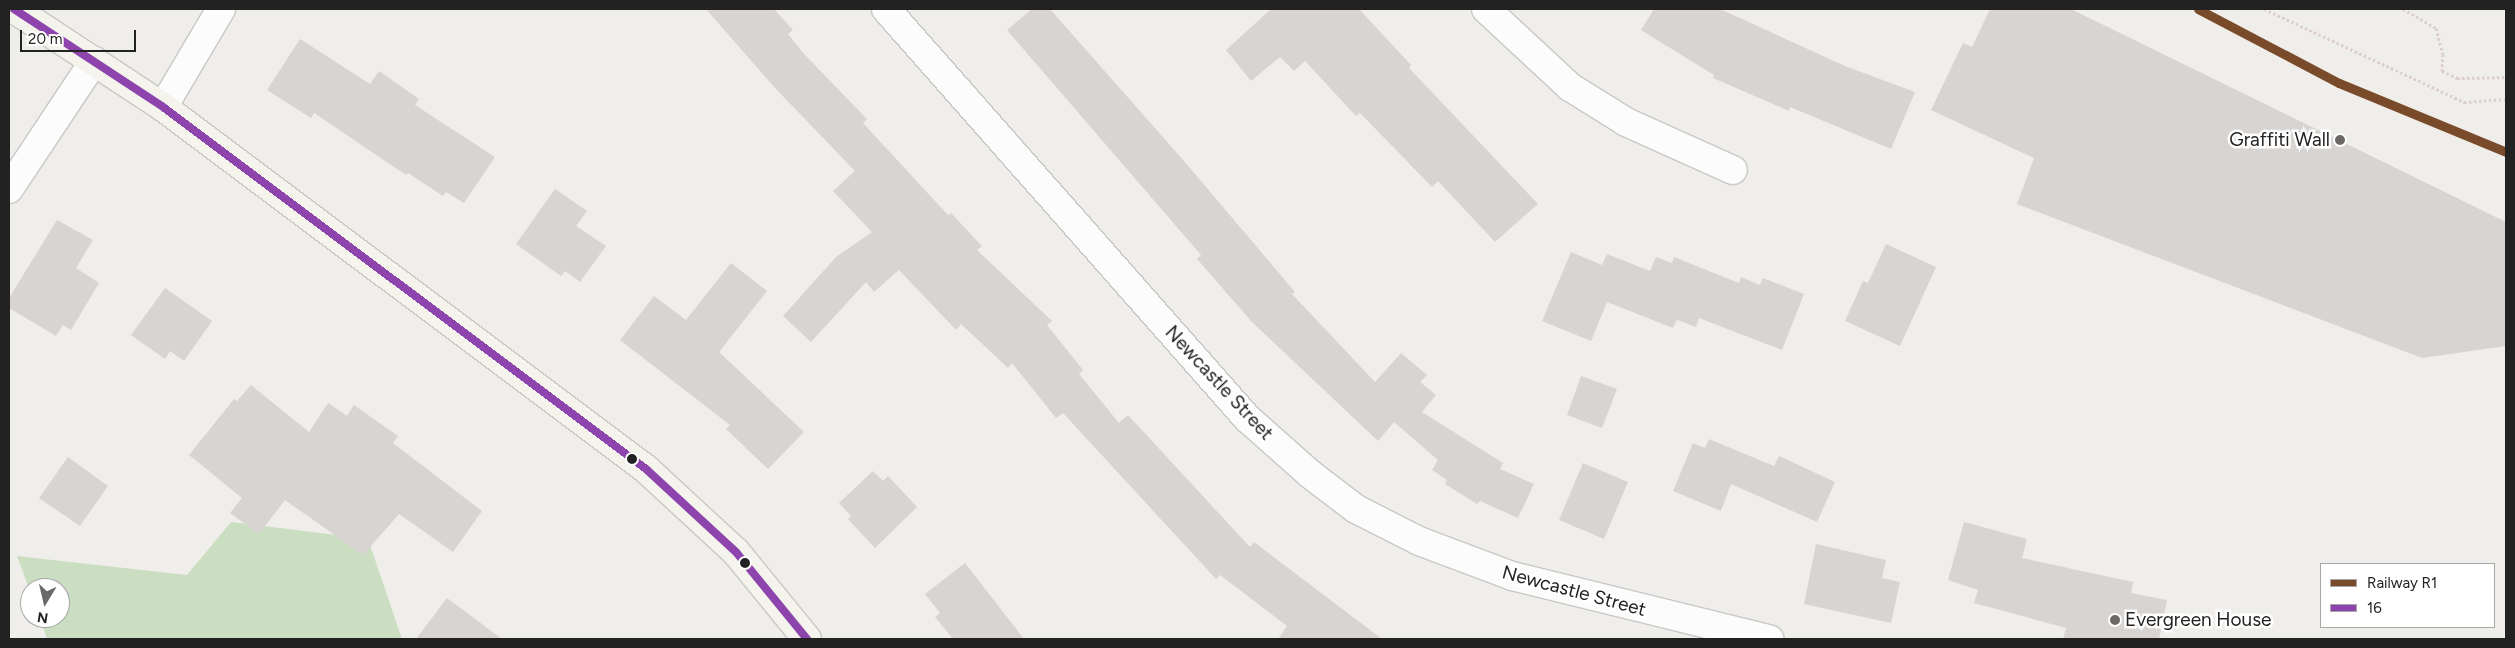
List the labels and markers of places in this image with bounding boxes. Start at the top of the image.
place label: Graffiti Wall [2229,129,2330,151]
marker: Graffiti Wall [2334,134,2346,146]
unlabelled marker [627,454,637,464]
unlabelled marker [740,558,750,568]
place label: Evergreen House [2125,609,2271,631]
marker: Evergreen House [2109,614,2121,626]

